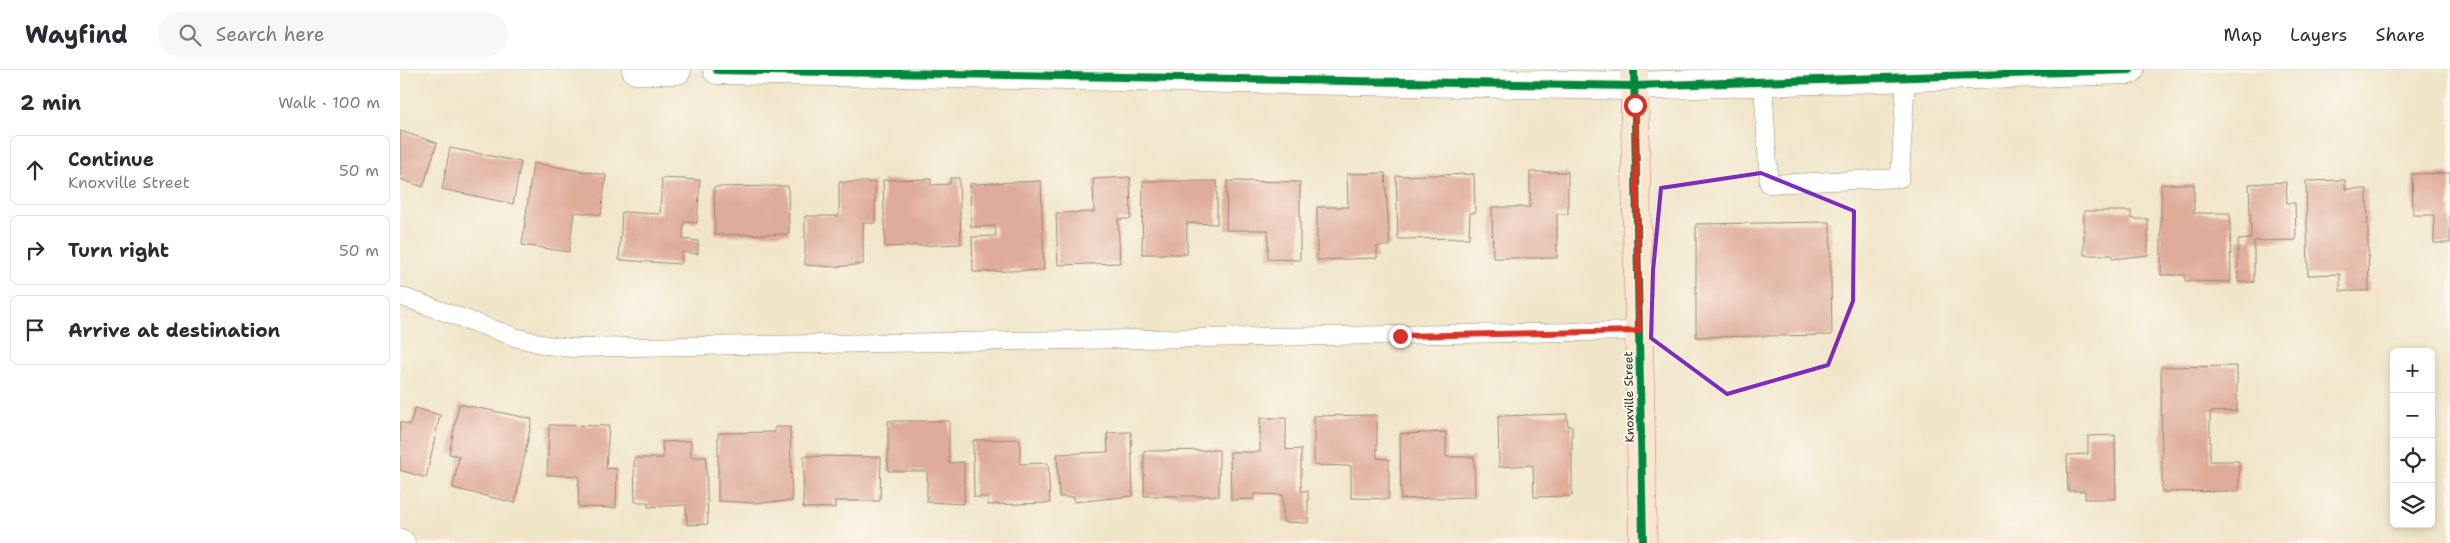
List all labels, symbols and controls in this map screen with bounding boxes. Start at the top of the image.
search box [158,12,508,57]
text: Wayfind [25,19,128,51]
icon: search [176,21,204,49]
text: Search here [216,22,324,47]
text: Map [2224,23,2262,47]
text: Layers [2290,23,2347,47]
text: Share [2375,23,2425,47]
text: 2 min [20,89,81,117]
text: Walk · 100 m [278,92,380,113]
route start [1624,94,1647,117]
text: Continue [68,147,154,172]
icon: ahead [21,156,49,184]
text: 50 m [339,160,379,181]
text: Knoxville Street [68,172,190,193]
icon: right [21,236,49,264]
text: Turn right [68,238,169,263]
text: 50 m [339,240,379,261]
icon: arrive [21,316,49,344]
text: Arrive at destination [68,318,280,343]
route end [1389,325,1412,348]
map controls [2390,348,2435,528]
button: + [2390,348,2435,393]
street label: Knoxville Street [1620,351,1638,443]
button: − [2390,393,2435,438]
button: locate [2390,438,2435,483]
button: layers [2390,483,2435,528]

